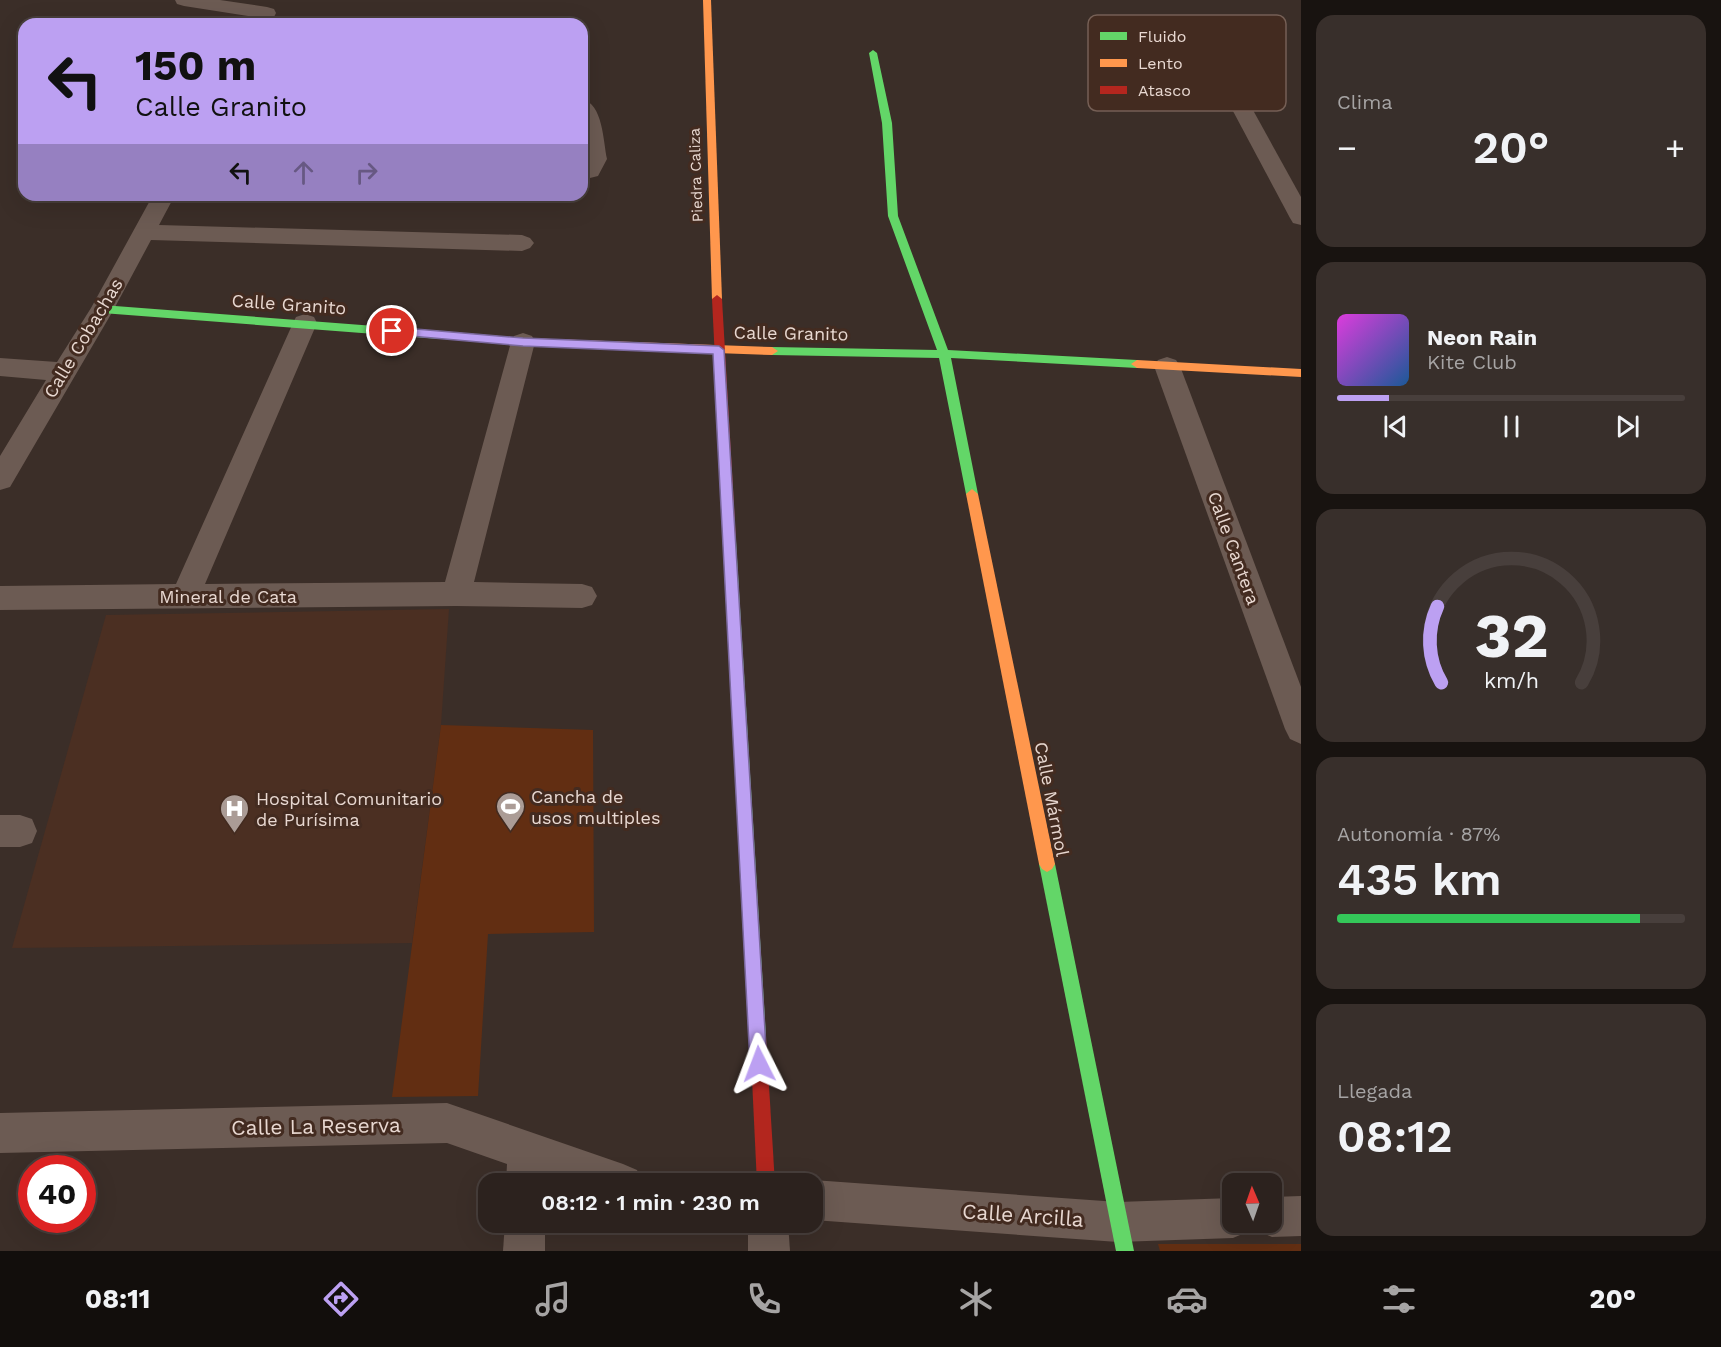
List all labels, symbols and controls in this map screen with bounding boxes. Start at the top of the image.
legend [1088,15,1286,111]
text: Fluido [1138,27,1186,46]
text: 150 m [135,41,256,90]
icon: left [36,42,114,120]
text: Lento [1138,54,1183,73]
text: Atasco [1138,81,1191,100]
text: Clima [1337,90,1393,114]
text: Calle Granito [135,91,307,123]
text: 20° [1473,121,1549,174]
street label: Piedra Caliza [685,127,707,222]
text: − [1337,128,1357,167]
text: + [1665,128,1685,167]
icon: left [224,156,257,189]
icon: ahead [287,156,320,189]
icon: right [350,156,383,189]
street label: Calle Cobachas [39,274,127,402]
street label: Calle Granito [231,290,347,318]
pin [366,305,417,356]
icon: arrive [375,314,408,347]
street label: Calle Granito [733,322,849,344]
text: Neon Rain [1427,325,1537,350]
text: Kite Club [1427,350,1517,374]
icon: previous [1379,410,1412,443]
icon: pause [1495,410,1528,443]
icon: next [1611,410,1644,443]
street label: Calle Cantera [1204,489,1264,607]
street label: Mineral de Cata [159,586,297,607]
text: 32 [1474,599,1548,672]
text: km/h [1483,668,1539,693]
street label: Calle Mármol [1031,740,1073,859]
place label: Cancha de usos multiples [531,786,660,828]
place label: Hospital Comunitario de Purísima [256,788,442,830]
sports icon: Cancha de usos multiples [494,790,526,832]
hospital icon: Hospital Comunitario de Purísima [219,792,251,834]
text: Autonomía · 87% [1337,822,1500,846]
text: 435 km [1337,853,1502,906]
position arrow [727,1032,791,1096]
text: Llegada [1337,1079,1412,1103]
text: 08:12 [1337,1110,1452,1163]
street label: Calle La Reserva [231,1112,401,1140]
speed limit sign: 40 [18,1155,96,1233]
north arrow [1222,1173,1282,1233]
map controls [1222,1173,1282,1233]
text: 08:12 · 1 min · 230 m [541,1190,760,1215]
street label: Calle Arcilla [961,1198,1085,1232]
icon: directions [320,1278,362,1320]
icon: music [532,1278,574,1320]
icon: phone [743,1278,785,1320]
icon: climate [955,1278,997,1320]
icon: car [1166,1278,1208,1320]
icon: filters [1378,1278,1420,1320]
text: 08:11 [85,1283,151,1315]
text: 20° [1589,1283,1636,1315]

